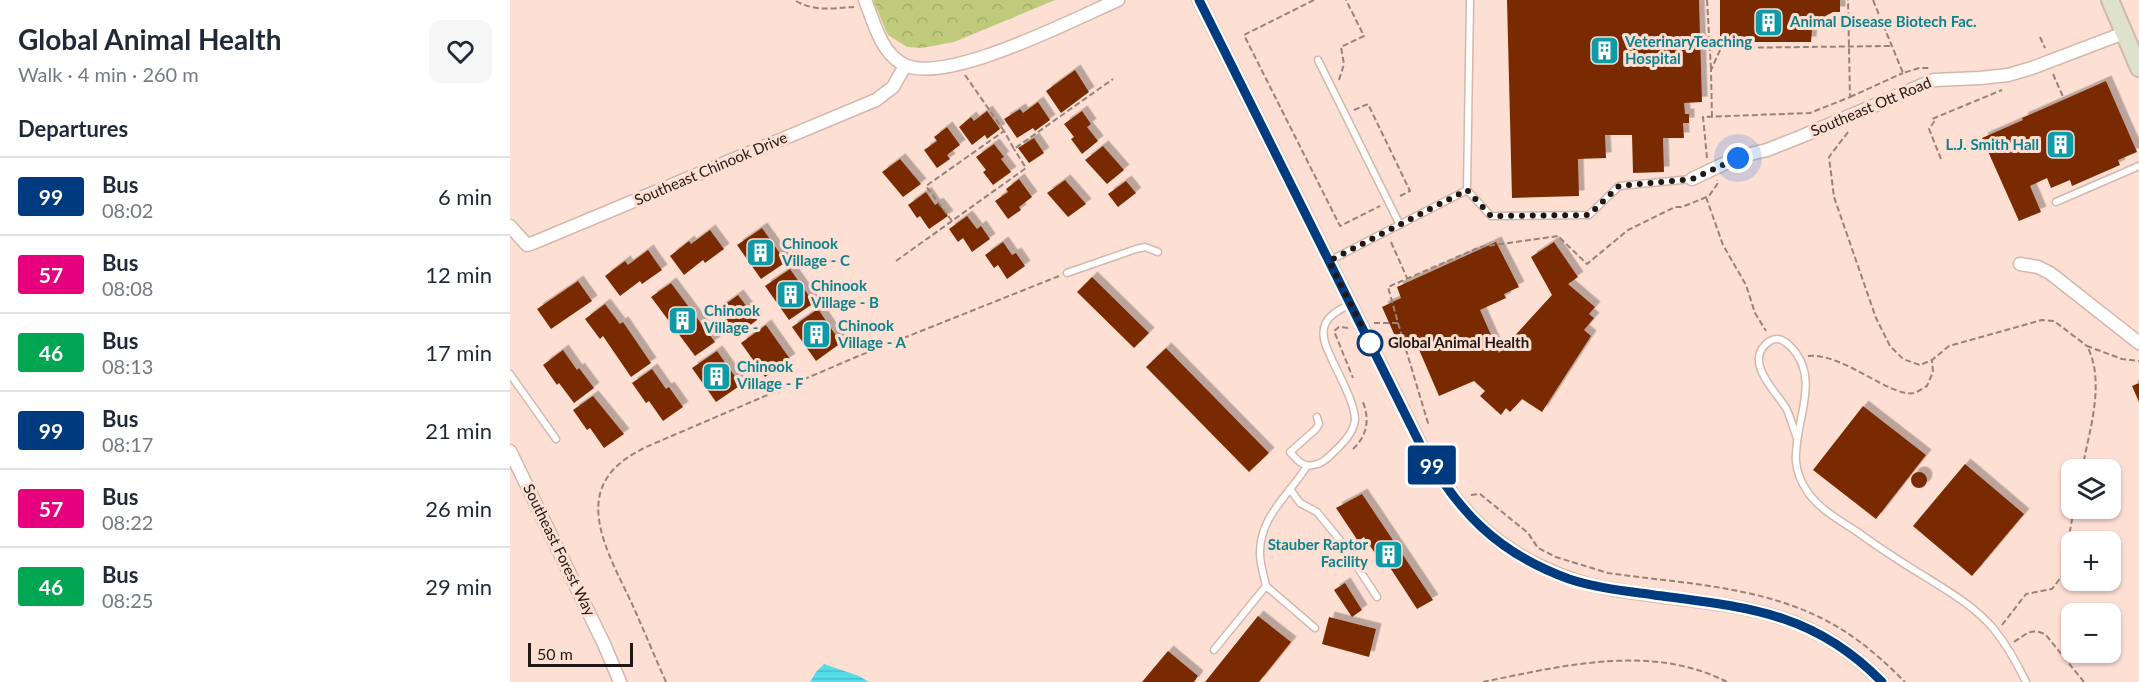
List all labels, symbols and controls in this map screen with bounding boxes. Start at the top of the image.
building icon: Animal Disease Biotech Fac. [1753,6,1785,38]
place label: Animal Disease Biotech Fac. [1789,12,1977,30]
button: heart [429,20,492,83]
text: Global Animal Health [18,22,281,56]
place label: VeterinaryTeaching Hospital [1624,32,1752,67]
building icon: VeterinaryTeaching Hospital [1588,35,1620,67]
text: Walk · 4 min · 260 m [18,62,199,86]
street label: Southeast Ott Road [1808,73,1934,140]
text: Departures [18,115,128,142]
street label: Southeast Chinook Drive [631,128,790,208]
building icon: L.J. Smith Hall [2044,129,2076,161]
place label: L.J. Smith Hall [1945,135,2039,153]
your location [1723,143,1753,173]
text: Bus [102,171,138,198]
text: 6 min [438,183,492,210]
text: 99 [39,184,63,209]
text: 08:02 [102,198,153,222]
place label: Chinook Village - C [781,234,850,269]
building icon: Chinook Village - C [745,237,777,269]
text: Bus [102,249,138,276]
text: 12 min [425,261,492,288]
text: 57 [39,262,63,287]
text: 08:08 [102,276,153,300]
place label: Chinook Village - B [810,276,879,311]
building icon: Chinook Village - B [774,279,806,311]
place label: Chinook Village - [703,301,761,336]
building icon: Chinook Village - [667,304,699,336]
place label: Chinook Village - A [837,316,906,351]
building icon: Chinook Village - A [801,319,833,351]
text: Bus [102,327,138,354]
marker: Global Animal Health [1357,330,1383,356]
place label: Global Animal Health [1388,333,1529,351]
text: 17 min [425,339,492,366]
text: 46 [39,340,63,365]
text: 08:13 [102,354,153,378]
place label: Chinook Village - F [736,357,804,392]
building icon: Chinook Village - F [700,360,732,392]
text: Bus [102,405,138,432]
text: 21 min [425,417,492,444]
text: 99 [39,418,63,443]
text: 08:17 [102,432,153,456]
line badge: 99 [1405,446,1459,484]
text: 99 [1420,453,1444,478]
map controls [2061,459,2121,663]
button: layers [2061,459,2121,519]
street label: Southeast Forest Way [520,481,600,619]
text: Bus [102,483,138,510]
text: 26 min [425,495,492,522]
text: 57 [39,496,63,521]
text: 08:22 [102,510,153,534]
button: + [2061,531,2121,591]
place label: Stauber Raptor Facility [1268,535,1368,570]
building icon: Stauber Raptor Facility [1373,538,1405,570]
text: Bus [102,561,138,588]
text: 29 min [425,573,492,600]
text: 46 [39,574,63,599]
text: 08:25 [102,588,153,612]
button: − [2061,603,2121,663]
scale bar [528,640,633,668]
text: 50 m [537,644,573,663]

